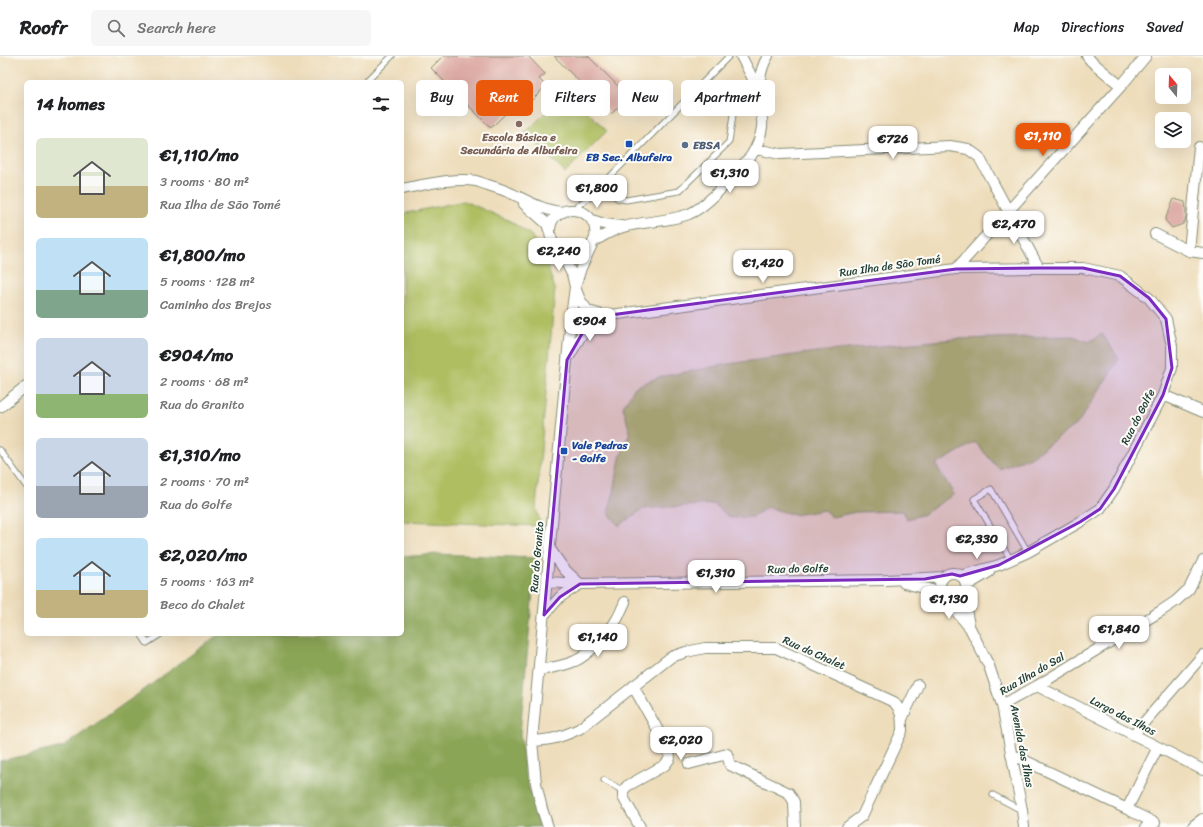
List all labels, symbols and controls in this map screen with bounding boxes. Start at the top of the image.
search box [91,10,371,46]
text: Roofr [20,11,67,44]
text: Search here [137,15,216,41]
text: Map [1013,15,1039,40]
text: Directions [1061,15,1124,40]
text: Saved [1146,15,1183,40]
icon: search [105,17,127,39]
north arrow [1155,68,1191,104]
map controls [1155,68,1191,148]
chip: Buy [416,80,468,116]
chip: Rent [476,80,533,116]
chip: Filters [541,80,610,116]
chip: New [618,80,673,116]
chip: Apartment [681,80,775,116]
text: 14 homes [36,89,105,119]
icon: filters [370,93,392,115]
button: layers [1155,112,1191,148]
marker: Escola Básica e Secundária de Albufeira [514,119,524,129]
pin: €1,110 [1010,123,1076,157]
text: €1,110 [1024,124,1062,147]
pin: €726 [869,126,917,160]
text: €726 [878,127,908,150]
place label: Escola Básica e Secundária de Albufeira [459,128,578,160]
place label: EBSA [693,136,720,155]
marker: EB Sec. Albufeira [624,139,634,149]
text: €1,110/mo [160,140,239,170]
marker: EBSA [680,140,690,150]
place label: EB Sec. Albufeira [586,148,672,167]
icon: home [68,154,116,202]
pin: €1,310 [697,160,763,194]
text: €1,310 [711,161,749,184]
text: 3 rooms · 80 m² [160,170,249,193]
pin: €1,800 [564,175,630,209]
text: €1,800 [576,176,618,199]
text: Rua Ilha de São Tomé [160,193,281,216]
pin: €2,470 [981,211,1047,245]
text: €2,470 [992,212,1036,235]
pin: €2,240 [526,238,592,272]
text: €2,240 [537,239,581,262]
text: €1,800/mo [160,240,245,270]
street label: Rua Ilha de São Tomé [838,249,942,283]
pin: €1,420 [730,250,796,284]
text: €1,420 [742,251,784,274]
icon: home [68,254,116,302]
text: 5 rooms · 128 m² [160,270,255,293]
text: Caminho dos Brejos [160,293,272,316]
pin: €904 [566,308,614,342]
text: €904 [574,309,606,332]
text: €904/mo [160,340,233,370]
icon: home [68,354,116,402]
text: 2 rooms · 68 m² [160,370,249,393]
street label: Rua do Golfe [1116,385,1160,449]
text: Rua do Granito [160,393,244,416]
place label: Vale Pedras - Golfe [572,436,629,468]
text: €1,310/mo [160,440,241,470]
marker: Vale Pedras - Golfe [559,446,569,456]
icon: home [68,454,116,502]
text: 2 rooms · 70 m² [160,470,249,493]
text: Rua do Golfe [160,493,232,516]
street label: Rua do Granito [524,520,550,593]
pin: €2,330 [944,526,1010,560]
text: €2,330 [956,527,998,550]
text: €2,020/mo [160,540,247,570]
icon: home [68,554,116,602]
street label: Rua do Golfe [767,559,829,579]
pin: €1,310 [683,560,749,594]
text: €1,310 [697,561,735,584]
text: 5 rooms · 163 m² [160,570,254,593]
pin: €1,130 [916,586,982,620]
text: €1,130 [930,587,968,610]
text: Beco do Chalet [160,593,246,616]
pin: €1,840 [1086,616,1152,650]
text: €1,840 [1098,617,1140,640]
pin: €1,140 [565,624,631,658]
text: €1,140 [578,625,618,648]
street label: Rua do Chalet [780,631,849,675]
street label: Rua Ilha do Sal [996,647,1069,700]
street label: Largo das Ilhas [1087,691,1160,741]
street label: Avenida das Ilhas [1004,702,1040,790]
pin: €2,020 [648,727,714,761]
text: €2,020 [659,728,703,751]

